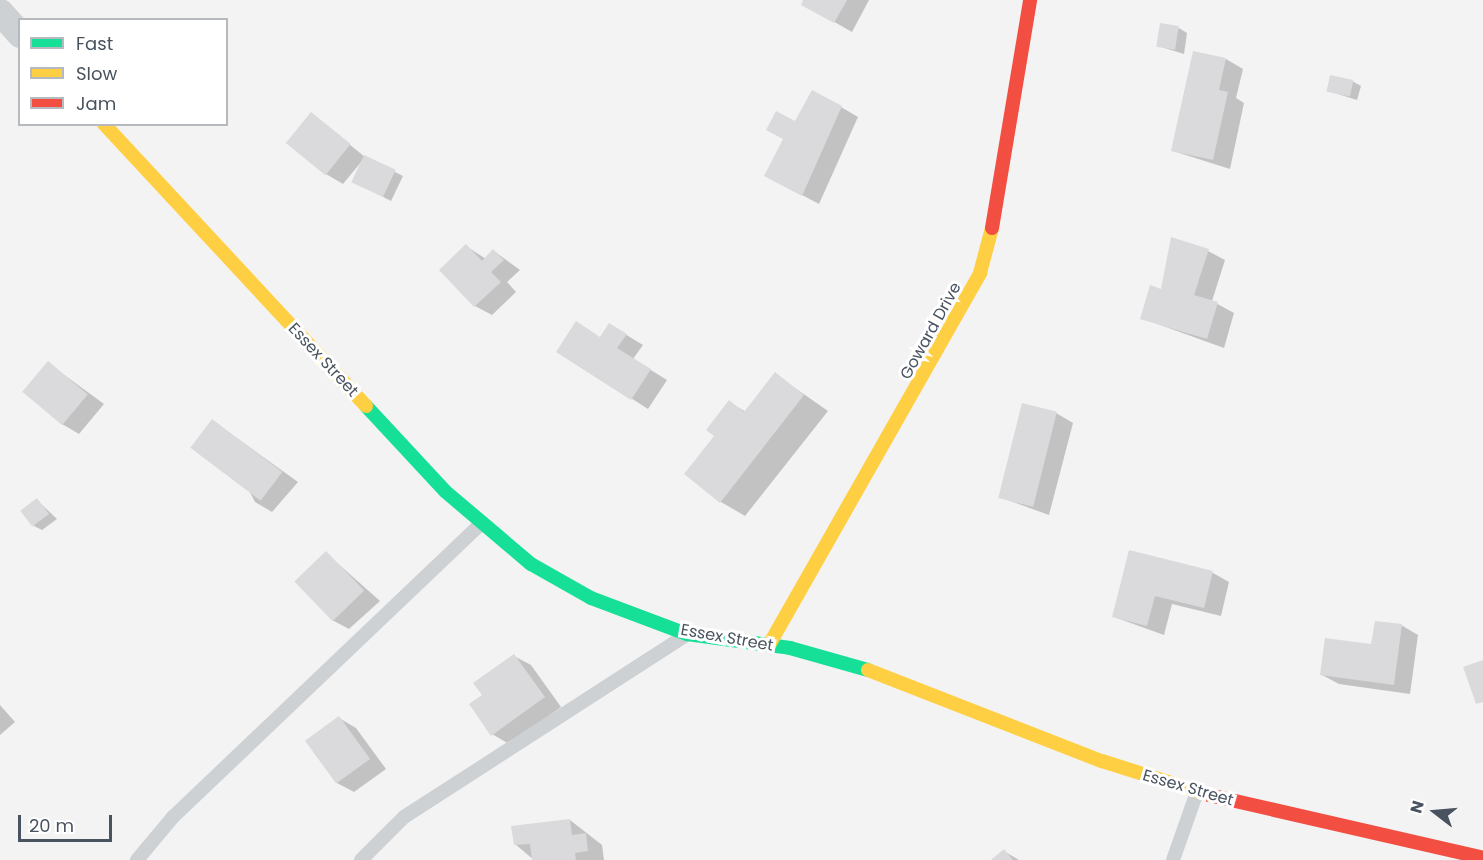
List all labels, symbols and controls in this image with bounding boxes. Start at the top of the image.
legend [18,18,228,126]
text: Fast [76,31,113,56]
text: Slow [76,61,117,86]
text: Jam [76,91,116,116]
street label: Goward Drive [896,279,966,383]
street label: Essex Street [284,319,362,401]
street label: Essex Street [679,620,775,656]
street label: Essex Street [1140,766,1236,810]
north arrow [1405,782,1465,842]
text: N [1404,798,1430,816]
scale bar [21,803,116,841]
text: 20 m [29,813,74,838]

